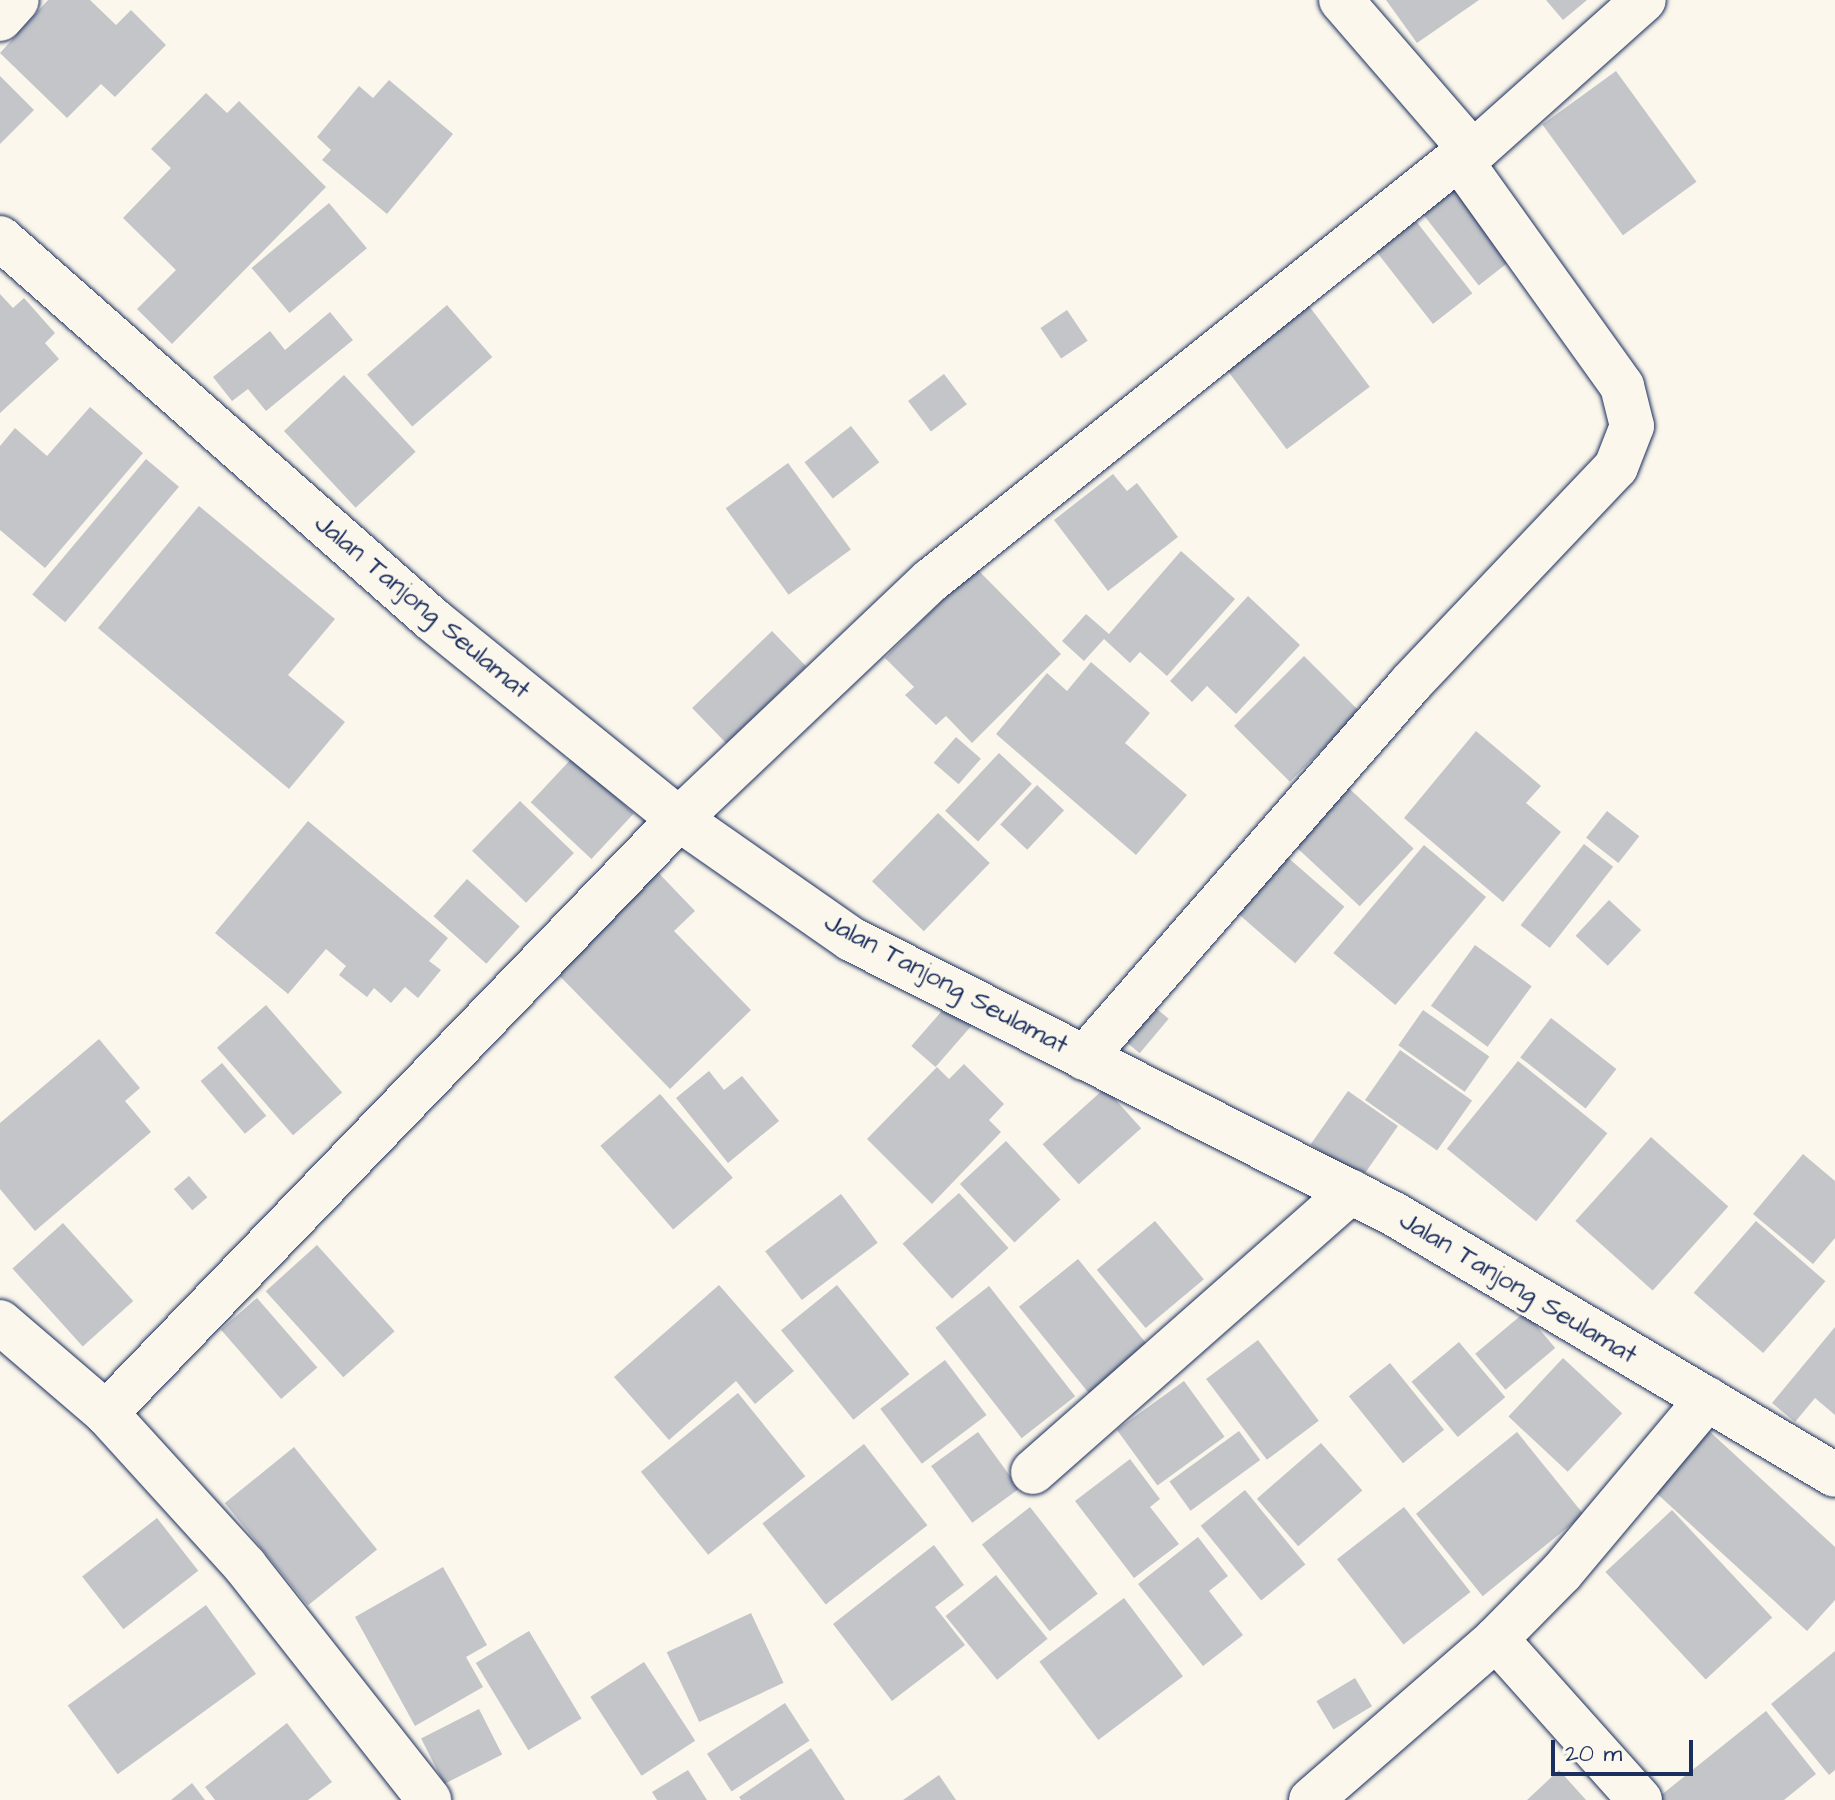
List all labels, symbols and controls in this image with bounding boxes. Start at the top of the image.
street label: Jalan Tanjong Seulamat [308,508,536,706]
street label: Jalan Tanjong Seulamat [819,907,1073,1061]
street label: Jalan Tanjong Seulamat [1394,1205,1642,1371]
scale bar [1555,1724,1697,1774]
text: 20 m [1565,1737,1622,1771]

